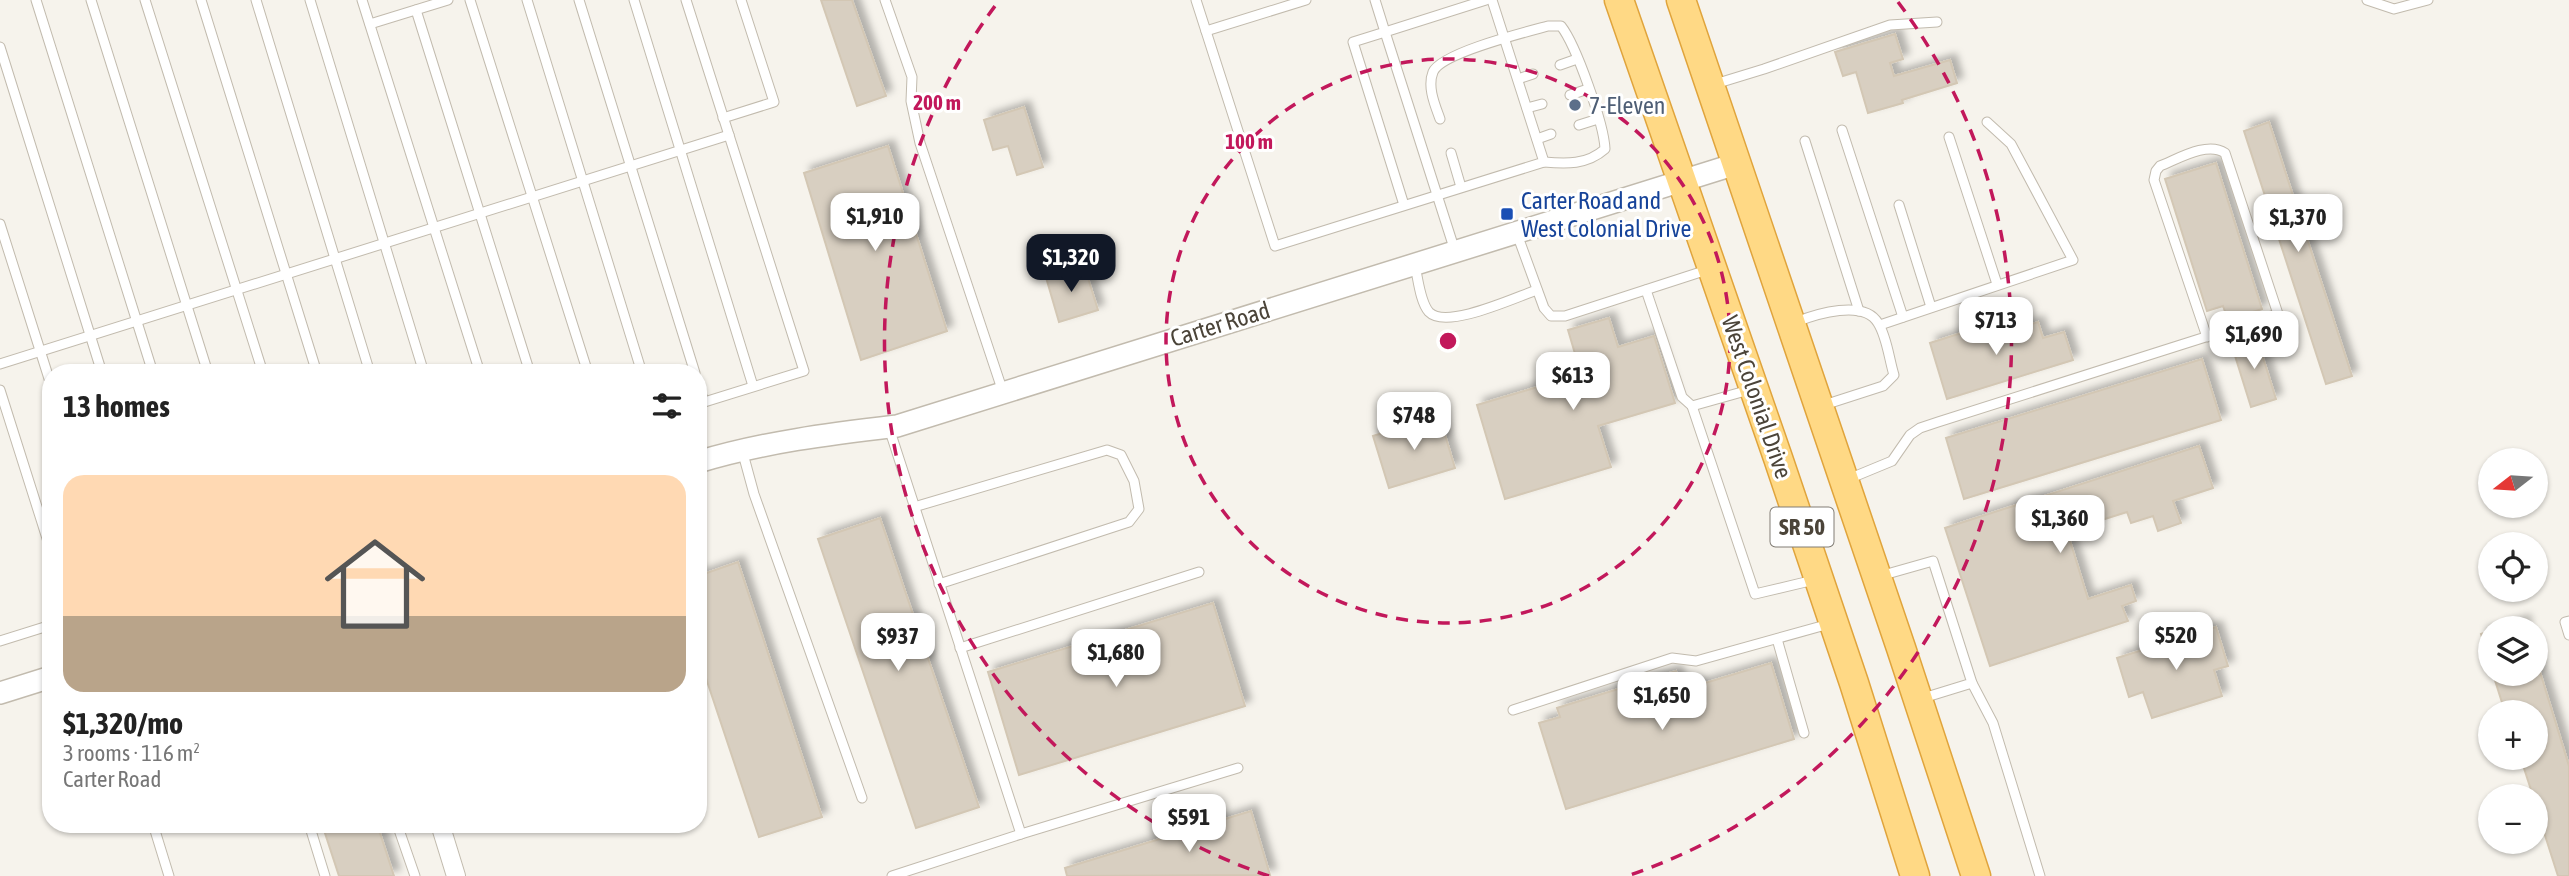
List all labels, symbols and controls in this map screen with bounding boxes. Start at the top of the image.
text: 200 m [913,90,961,114]
place label: 7-Eleven [1589,92,1665,119]
marker: 7-Eleven [1567,97,1583,113]
text: 100 m [1225,129,1273,153]
place label: Carter Road and West Colonial Drive [1521,187,1691,242]
pin: $1,910 [818,194,932,253]
pin: $1,370 [2241,194,2355,254]
text: $1,910 [847,203,904,229]
text: $1,370 [2270,204,2327,230]
marker: Carter Road and West Colonial Drive [1499,206,1515,222]
pin: $1,320 [1014,234,1128,294]
text: $1,320 [1043,244,1100,270]
street label: Carter Road [1167,296,1273,352]
pin: $713 [1955,298,2037,357]
text: $713 [1975,307,2017,333]
street label: West Colonial Drive [1717,312,1797,482]
pin: $1,690 [2197,312,2311,371]
text: $1,690 [2226,321,2283,347]
centre of rings [1436,329,1460,353]
pin: $613 [1532,352,1614,412]
text: $613 [1552,362,1594,388]
icon: filters [648,387,686,425]
text: 13 homes [63,389,170,423]
pin: $748 [1373,392,1455,452]
text: $748 [1393,402,1435,428]
north arrow [2478,448,2548,518]
map controls [2478,448,2548,854]
pin: $1,360 [2003,496,2117,555]
text: $1,360 [2032,505,2089,531]
road number: SR 50 [1770,508,1834,547]
icon: home [312,521,438,647]
button: locate [2478,532,2548,602]
pin: $520 [2135,612,2217,672]
pin: $937 [857,614,939,673]
button: layers [2478,616,2548,686]
text: $520 [2155,622,2197,648]
text: $937 [877,623,919,649]
pin: $1,680 [1059,630,1173,689]
text: $1,680 [1088,639,1145,665]
pin: $1,650 [1605,672,1719,732]
text: $1,650 [1634,682,1691,708]
button: + [2478,700,2548,770]
text: $1,320/mo [63,706,183,740]
text: 3 rooms · 116 m² [63,740,200,766]
text: Carter Road [63,766,161,792]
button: − [2478,784,2548,854]
pin: $591 [1148,794,1230,854]
text: $591 [1168,804,1210,830]

